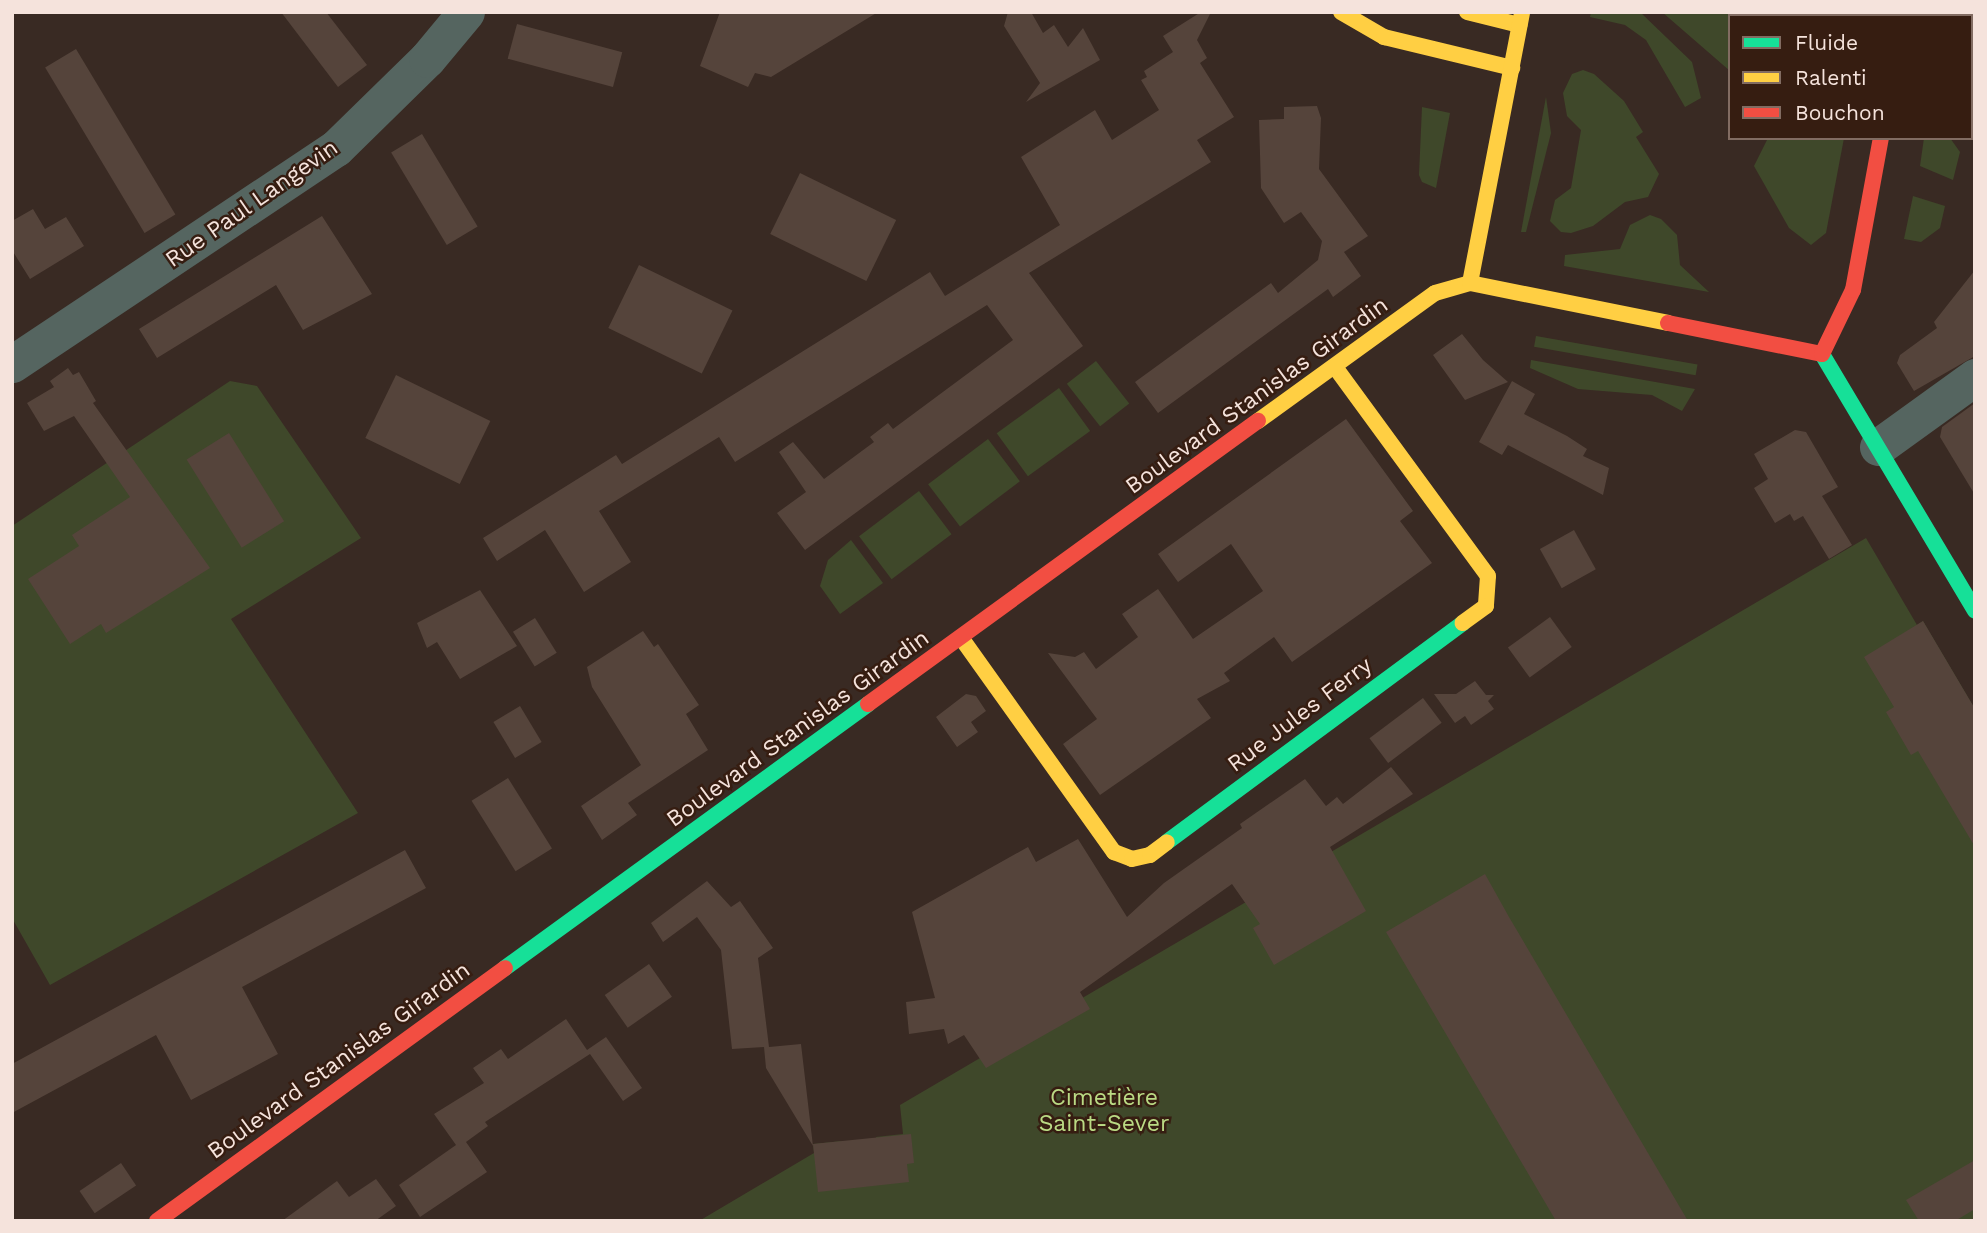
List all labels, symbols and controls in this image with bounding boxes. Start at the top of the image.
legend [1728,14,1973,140]
text: Fluide [1795,30,1858,55]
text: Ralenti [1795,65,1867,90]
text: Bouchon [1795,100,1885,125]
street label: Rue Paul Langevin [160,134,344,274]
street label: Boulevard Stanislas Girardin [1120,292,1394,500]
street label: Boulevard Stanislas Girardin [661,625,935,833]
street label: Rue Jules Ferry [1222,652,1378,778]
street label: Boulevard Stanislas Girardin [202,957,476,1165]
park label: Cimetière Saint-Sever [1039,1084,1169,1138]

